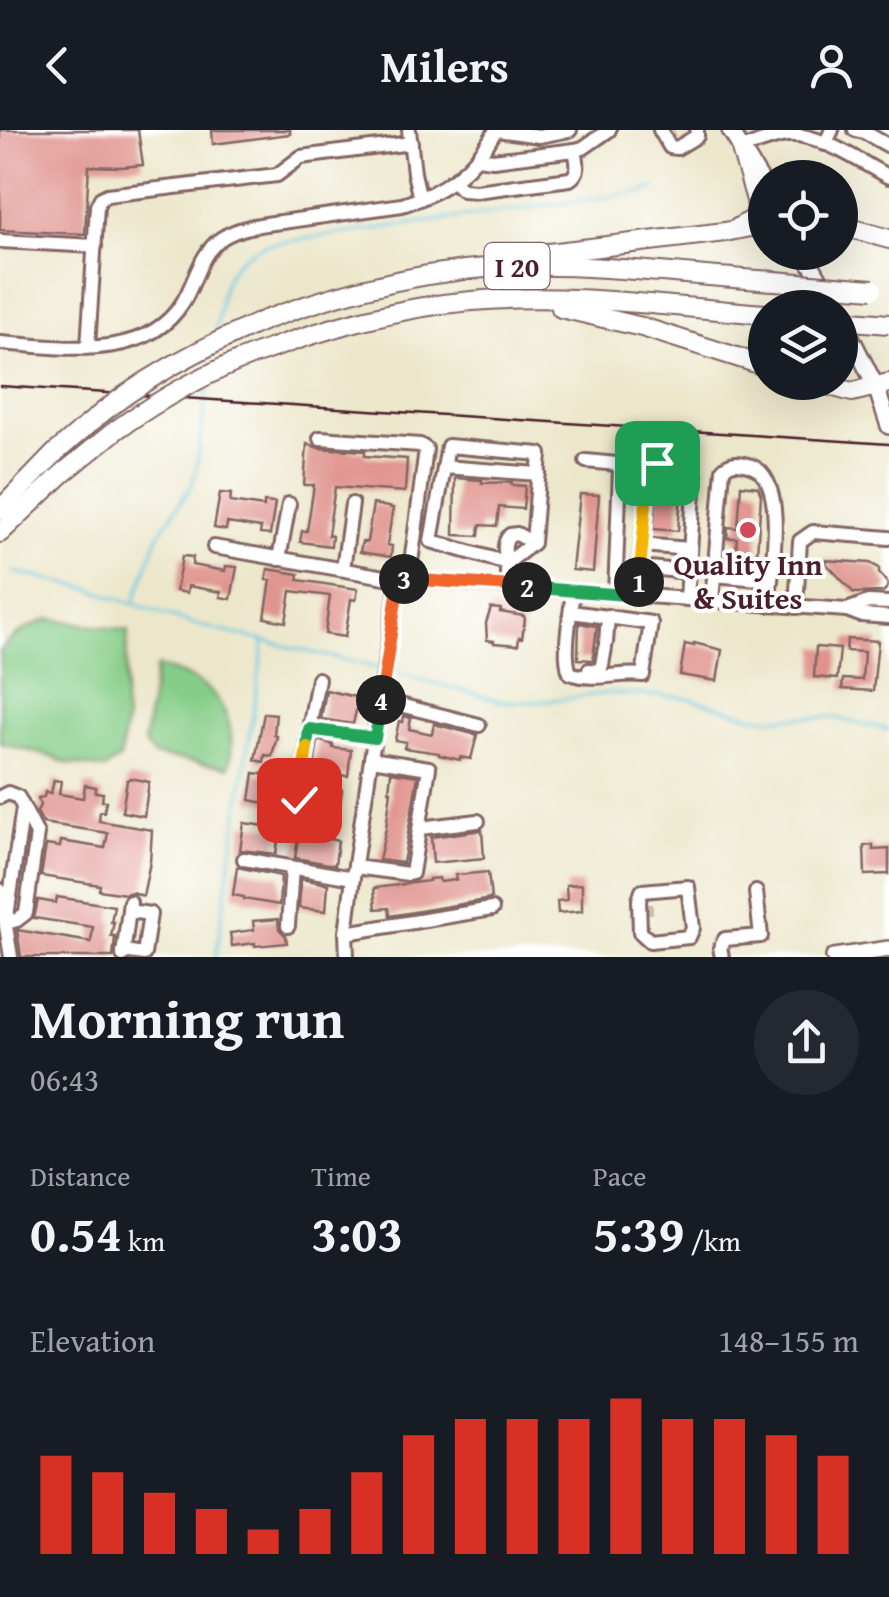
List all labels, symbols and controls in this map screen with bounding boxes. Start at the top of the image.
text: Milers [380,33,509,98]
icon: back [30,38,85,93]
icon: person [804,38,859,93]
map controls [748,160,858,400]
button: locate [748,160,858,270]
road number: I 20 [484,243,550,289]
button: layers [748,290,858,400]
pin [615,421,700,506]
icon: arrive [630,436,685,491]
marker: Quality Inn & Suites [737,519,759,541]
place label: Quality Inn & Suites [674,542,823,620]
pin: 3 [379,554,429,604]
pin: 1 [614,557,664,607]
text: 3 [397,558,411,599]
text: 1 [632,561,646,602]
pin: 2 [502,562,552,612]
text: 2 [520,566,534,607]
pin: 4 [356,675,406,725]
text: 4 [374,679,388,720]
pin [257,758,342,843]
icon: check [272,773,327,828]
text: Morning run [30,978,344,1058]
button: share [754,990,859,1095]
text: 06:43 [30,1056,99,1103]
text: Distance [30,1155,130,1196]
text: Time [311,1155,371,1196]
text: Pace [593,1155,647,1196]
text: 0.54 [30,1196,122,1269]
text: 3:03 [311,1196,403,1269]
text: 5:39 [593,1196,685,1269]
text: km [122,1220,165,1261]
text: /km [685,1220,741,1261]
text: Elevation [30,1317,155,1364]
text: 148–155 m [718,1317,859,1364]

